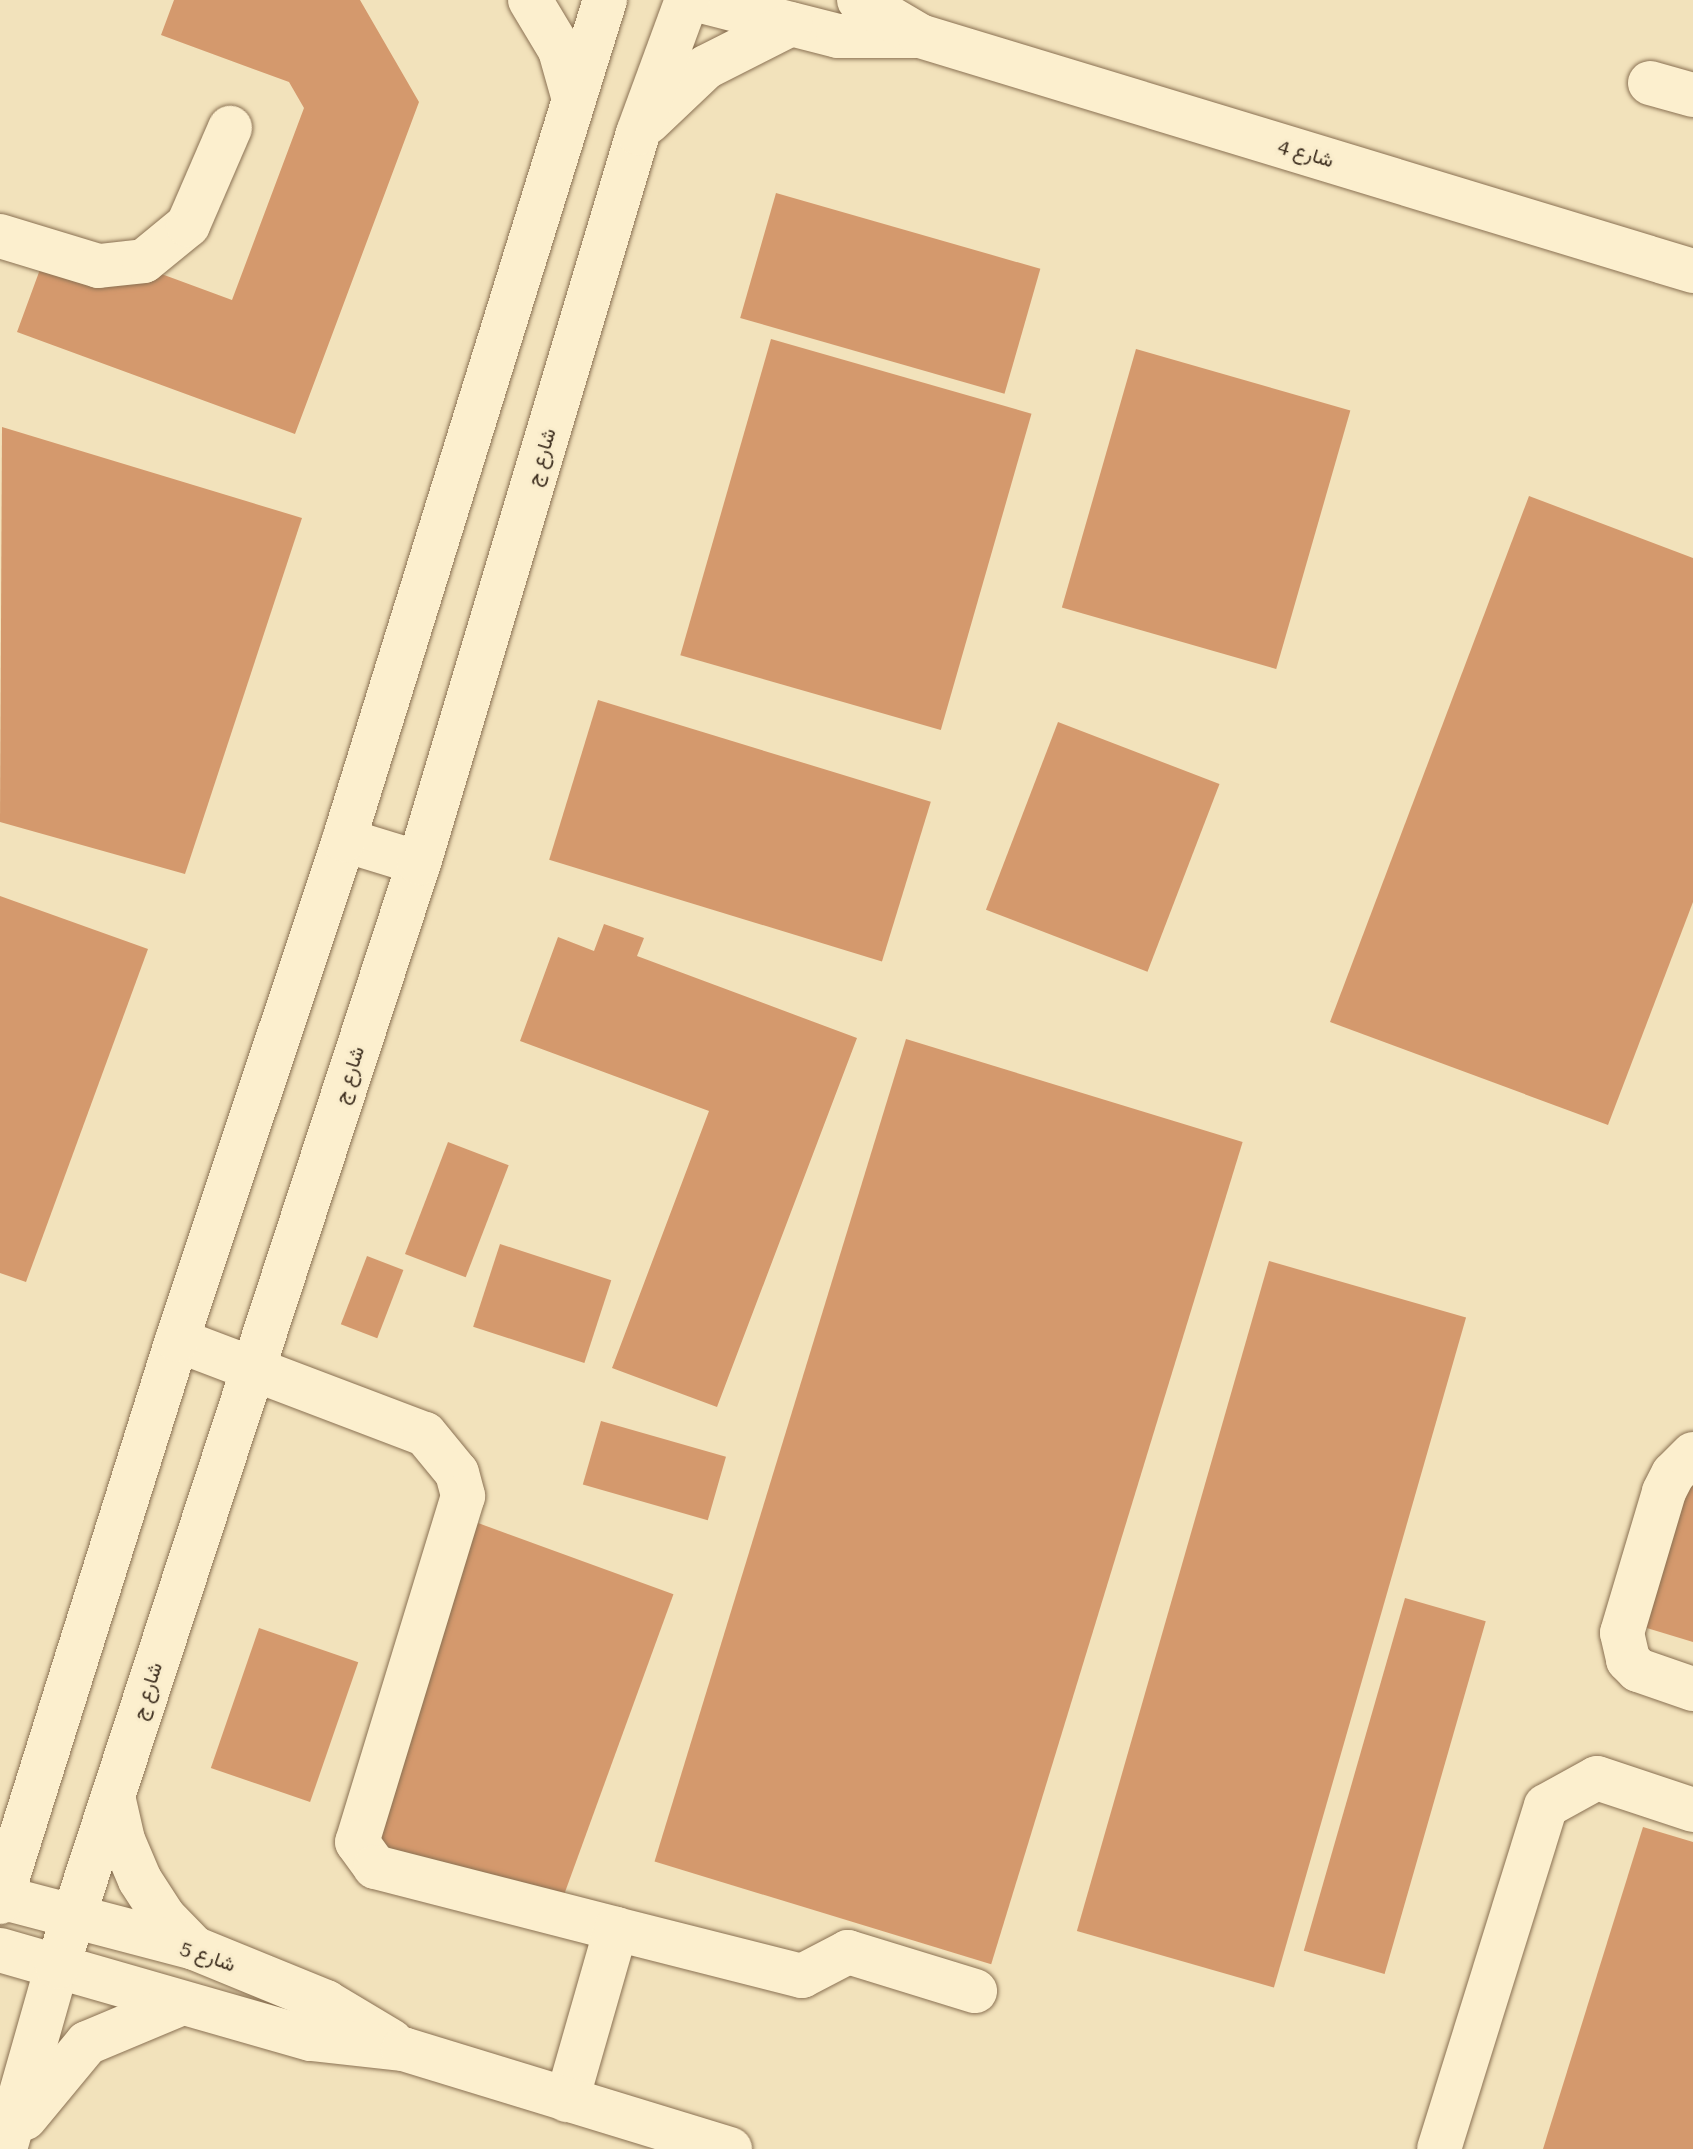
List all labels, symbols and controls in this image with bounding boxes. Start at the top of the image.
street label: شارع 4 [1275,133,1337,173]
street label: شارع ج [521,425,561,489]
street label: شارع ج [329,1043,369,1107]
street label: شارع ج [127,1659,167,1723]
street label: شارع 5 [177,1935,239,1977]

